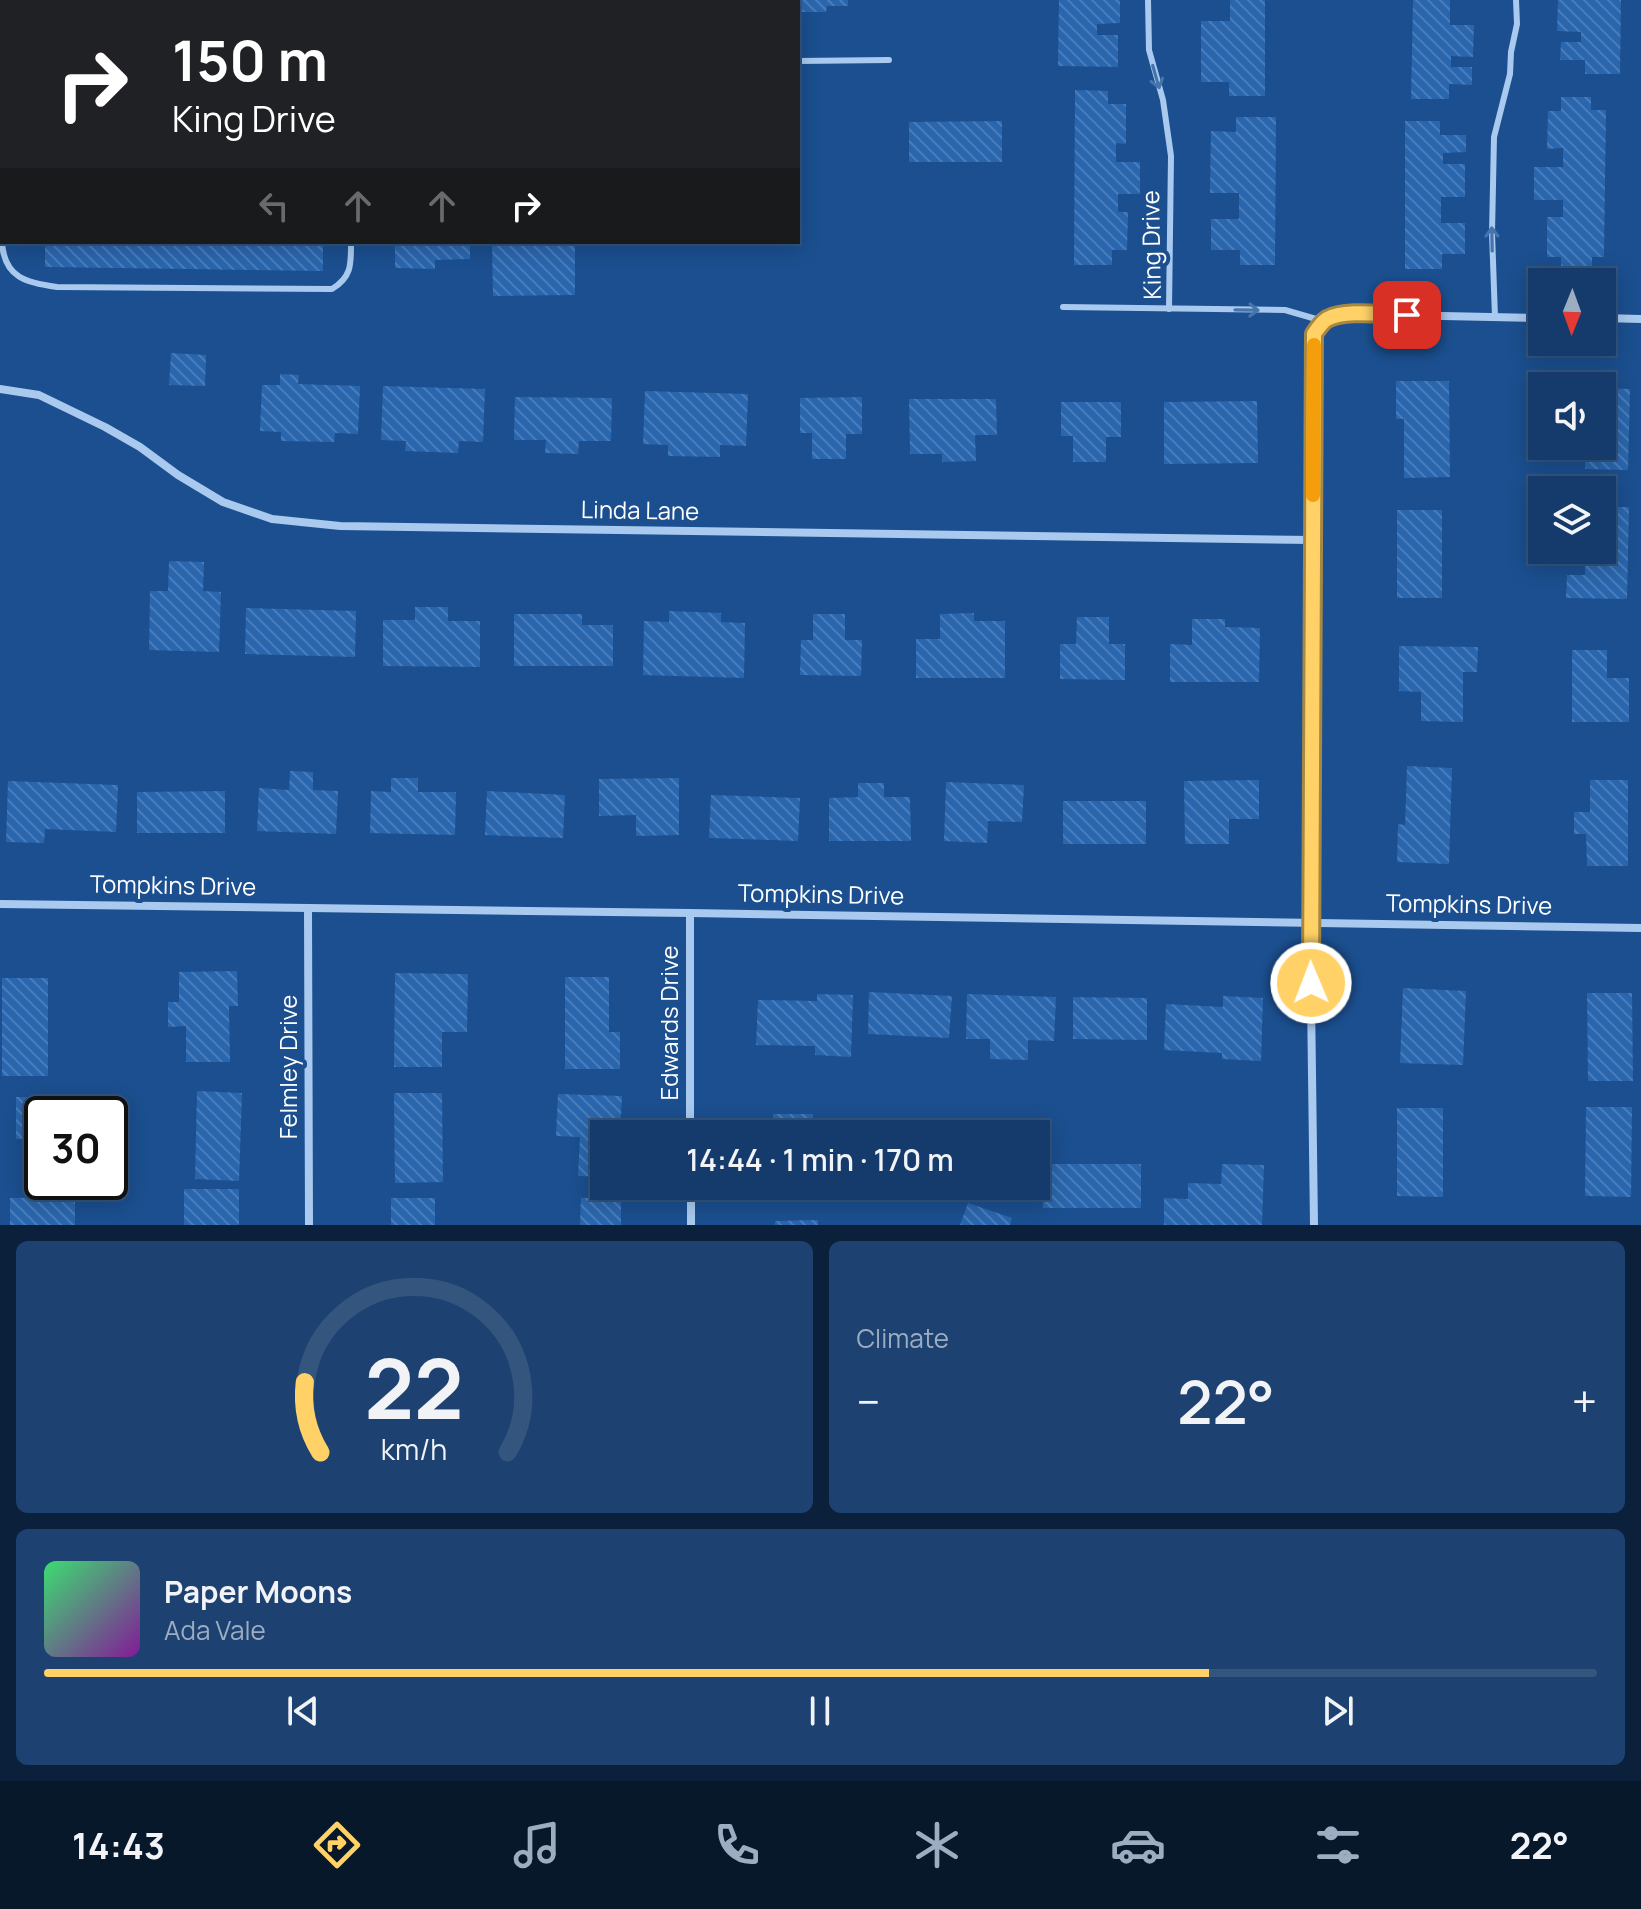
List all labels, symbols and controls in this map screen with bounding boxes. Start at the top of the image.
text: 150 m [172,21,328,98]
icon: right [40,32,144,136]
one-way arrow [1150,63,1165,89]
text: King Drive [172,94,336,143]
icon: left [252,184,296,228]
icon: ahead [336,184,380,228]
icon: ahead [420,184,464,228]
icon: right [504,184,548,228]
street label: King Drive [1133,190,1168,300]
one-way arrow [1485,226,1500,253]
north arrow [1528,268,1616,356]
map controls [1528,268,1616,564]
pin [1373,281,1441,349]
icon: arrive [1385,293,1429,337]
one-way arrow [1233,302,1260,318]
button: sound [1528,372,1616,460]
button: layers [1528,476,1616,564]
street label: Linda Lane [581,492,699,527]
street label: Tompkins Drive [90,867,257,902]
street label: Tompkins Drive [738,876,905,911]
street label: Tompkins Drive [1386,886,1553,921]
position arrow [1269,941,1353,1025]
street label: Edwards Drive [652,945,685,1101]
street label: Felmley Drive [271,995,304,1139]
speed limit sign: 30 [24,1096,128,1200]
text: 14:44 · 1 min · 170 m [686,1139,954,1180]
text: Climate [857,1320,949,1356]
text: 22 [365,1330,464,1444]
text: 22° [1177,1360,1275,1442]
text: − [857,1371,880,1431]
text: + [1572,1371,1597,1431]
text: km/h [381,1430,447,1469]
text: Paper Moons [164,1571,352,1612]
text: Ada Vale [164,1612,266,1648]
icon: previous [281,1689,325,1733]
icon: pause [798,1689,842,1733]
icon: next [1316,1689,1360,1733]
icon: directions [309,1817,365,1873]
icon: music [509,1817,565,1873]
icon: phone [709,1817,765,1873]
icon: climate [909,1817,965,1873]
icon: car [1110,1817,1166,1873]
icon: filters [1310,1817,1366,1873]
text: 14:43 [72,1821,165,1870]
text: 22° [1510,1821,1569,1870]

